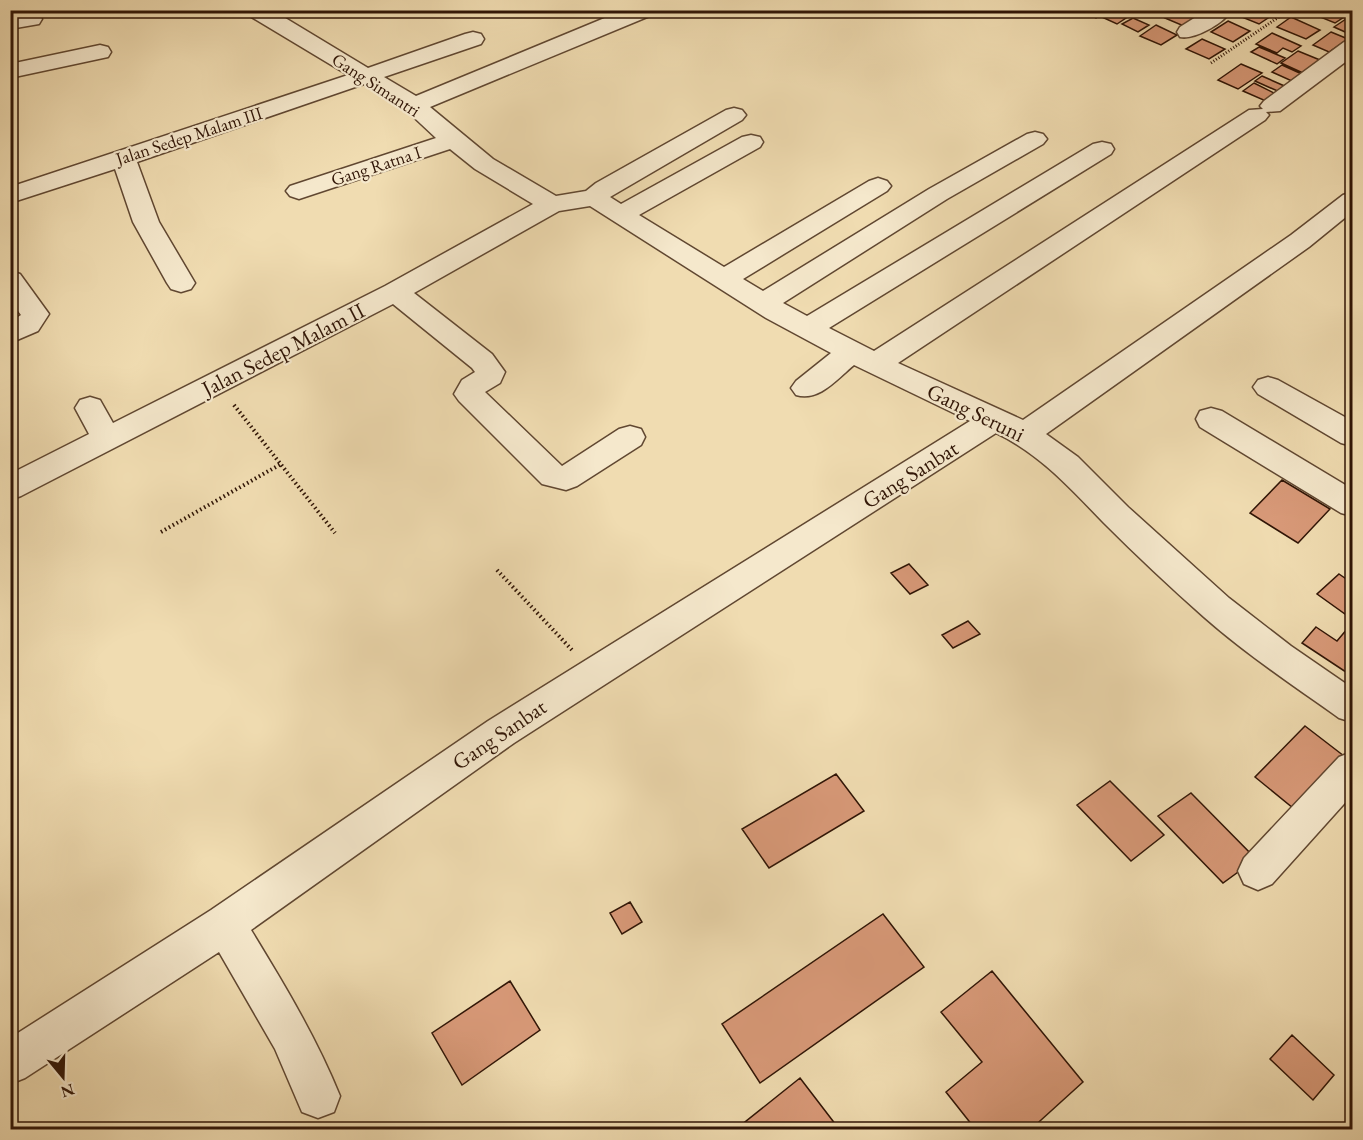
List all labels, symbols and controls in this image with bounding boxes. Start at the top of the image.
street label: Gang Simantri [328,47,425,122]
street label: Jalan Sedep Malam III [111,101,265,171]
street label: Gang Ratna I [328,140,424,191]
street label: Jalan Sedep Malam II [195,296,370,404]
street label: Gang Seruni [922,376,1029,449]
street label: Gang Sanbat [857,434,964,515]
street label: Gang Sanbat [447,692,552,777]
north arrow [33,1047,93,1107]
text: N [58,1079,77,1103]

